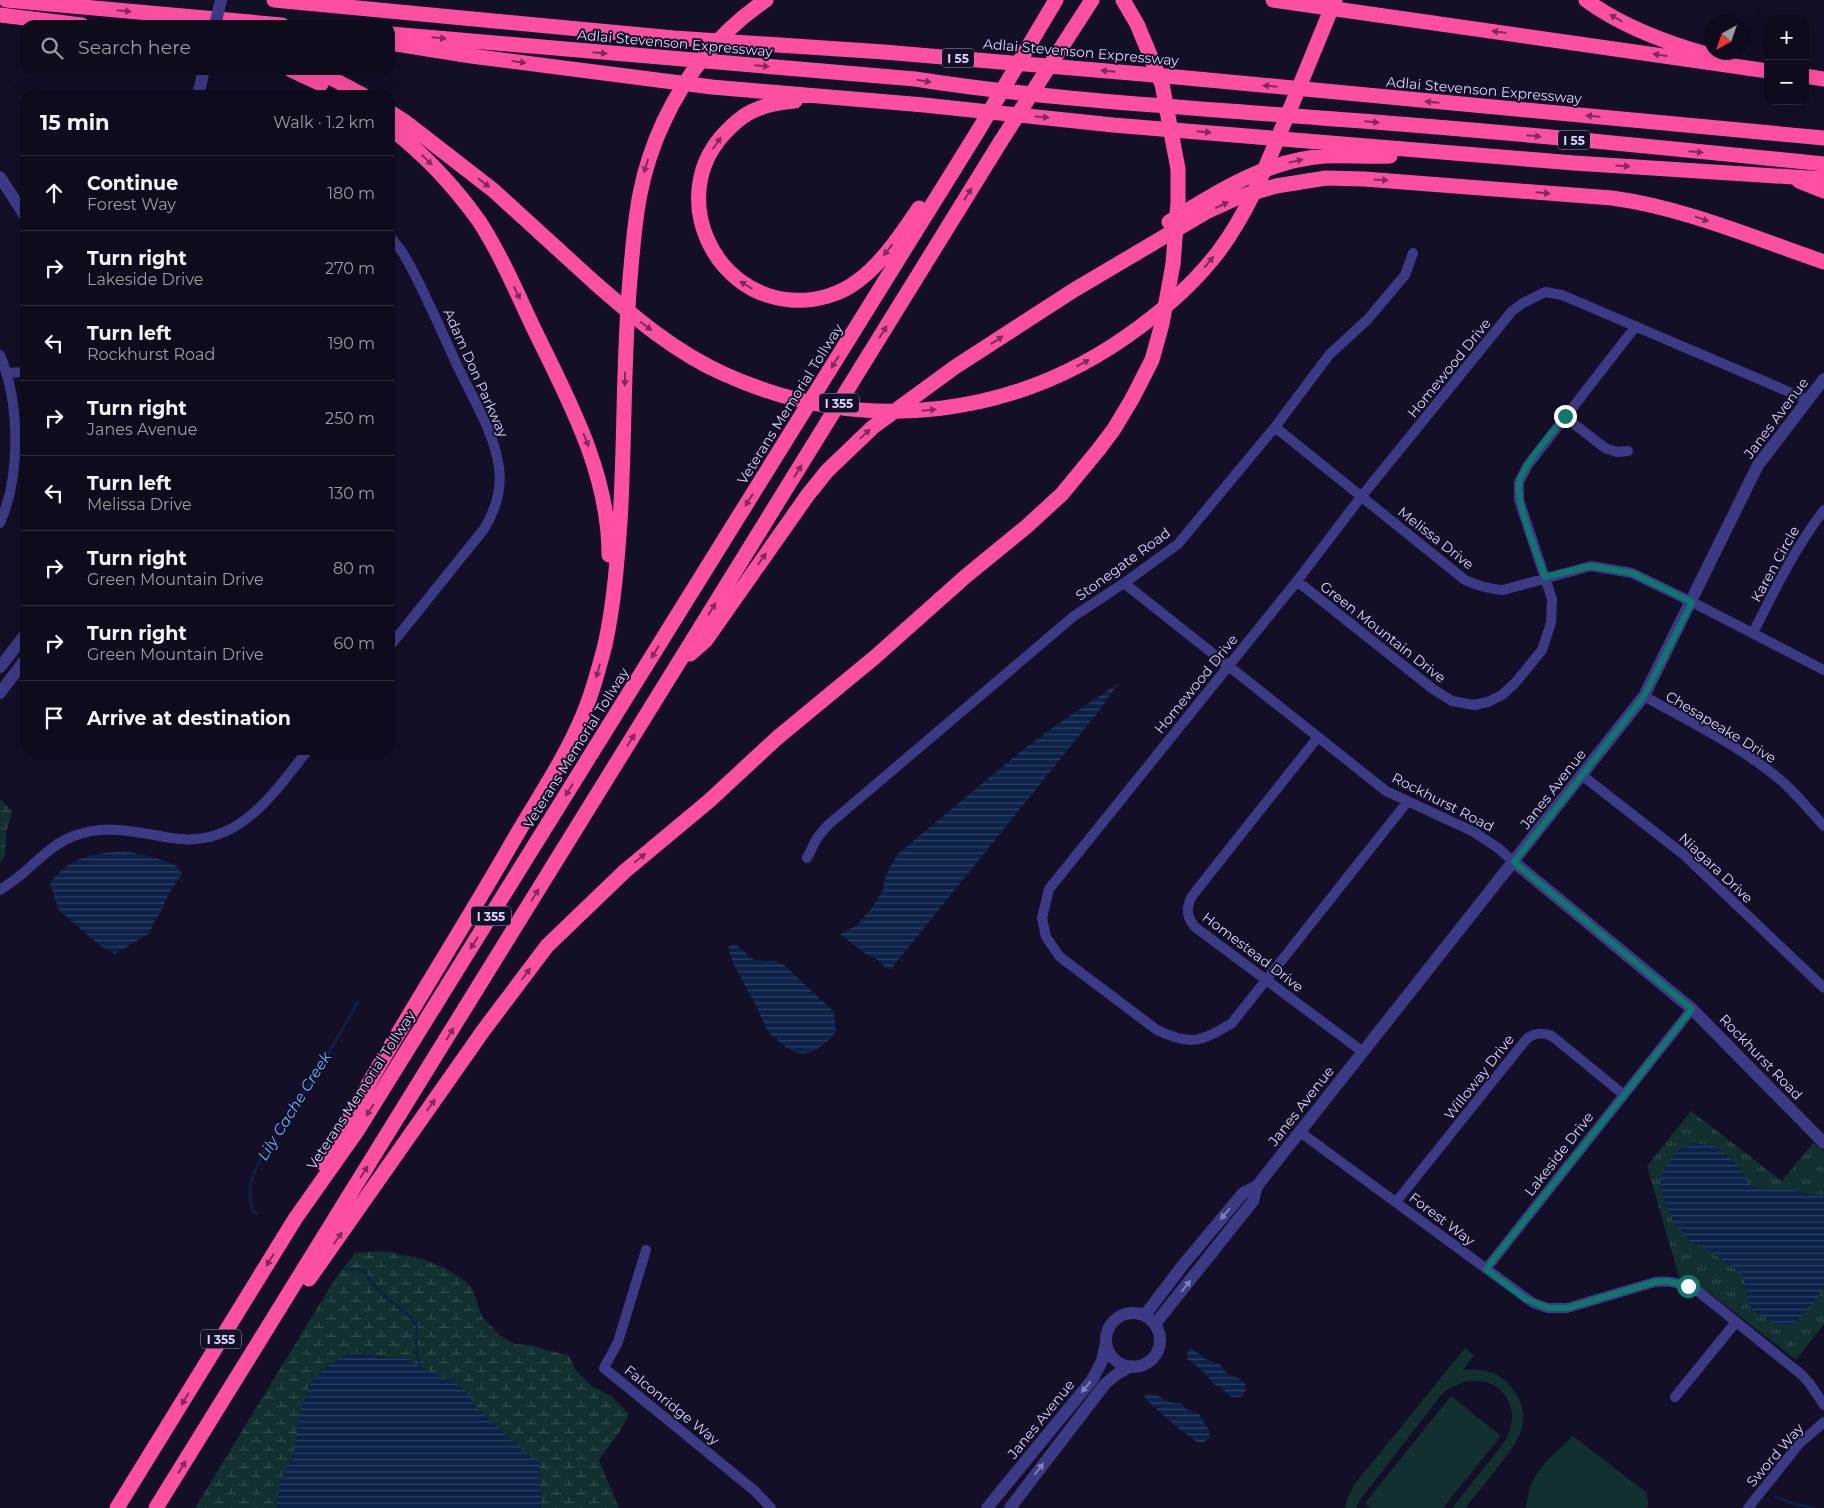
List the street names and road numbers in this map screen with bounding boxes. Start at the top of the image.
street label: Adlai Stevenson Expressway [576,25,774,61]
street label: Adlai Stevenson Expressway [982,34,1180,70]
road number: I 55 [942,48,974,68]
street label: Adlai Stevenson Expressway [1385,72,1583,108]
road number: I 55 [1558,130,1590,150]
street label: Adam Don Parkway [440,306,513,440]
street label: Homewood Drive [1403,315,1495,421]
street label: Veterans Memorial Tollway [733,320,847,488]
street label: Janes Avenue [1739,374,1812,463]
road number: I 355 [819,393,859,412]
street label: Melissa Drive [1394,503,1478,573]
street label: Karen Circle [1747,523,1803,605]
street label: Stonegate Road [1072,524,1174,604]
street label: Green Mountain Drive [1317,577,1449,687]
street label: Homewood Drive [1150,631,1242,737]
street label: Veterans Memorial Tollway [519,664,633,832]
street label: Chesapeake Drive [1662,687,1780,767]
street label: Janes Avenue [1516,745,1590,833]
street label: Rockhurst Road [1389,768,1497,836]
street label: Niagara Drive [1675,829,1757,907]
road number: I 355 [471,906,511,926]
street label: Homestead Drive [1199,908,1307,996]
street label: Veterans Memorial Tollway [303,1007,419,1173]
street label: Rockhurst Road [1716,1010,1806,1104]
street label: Willoway Drive [1440,1031,1518,1123]
street label: Janes Avenue [1264,1062,1338,1150]
street label: Lakeside Drive [1521,1108,1597,1200]
street label: Forest Way [1405,1188,1479,1250]
road number: I 355 [201,1330,241,1348]
street label: Falconridge Way [621,1361,724,1449]
street label: Janes Avenue [1003,1376,1078,1463]
street label: Sword Way [1743,1419,1808,1490]

